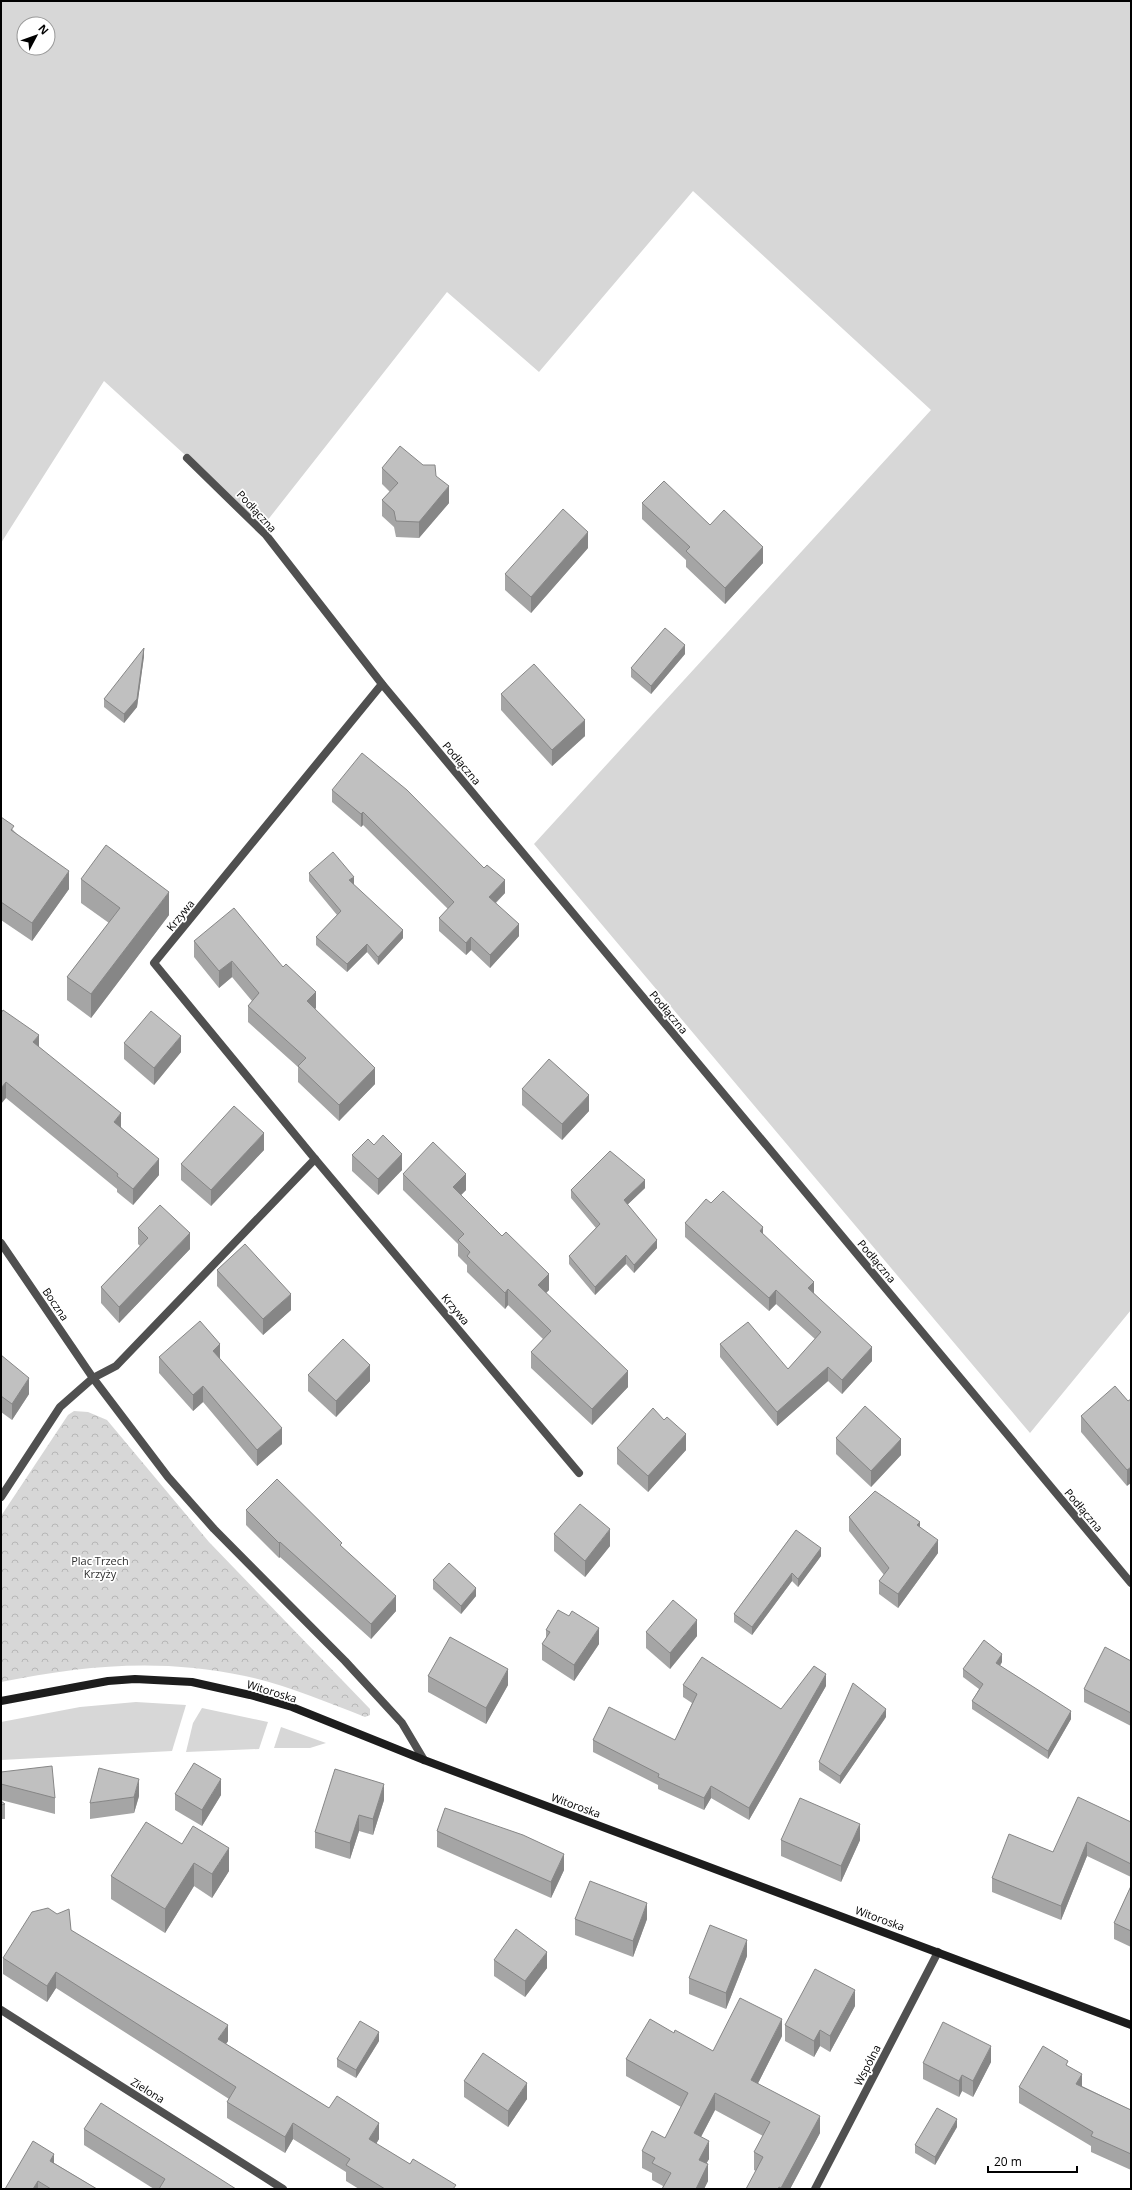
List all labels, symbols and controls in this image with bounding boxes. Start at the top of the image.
north arrow [16,16,56,56]
text: N [35,21,53,37]
street label: Podłączna [234,487,280,535]
street label: Podłączna [439,738,485,788]
street label: Krzywa [163,896,197,934]
street label: Podłączna [646,987,692,1037]
street label: Podłączna [854,1236,900,1286]
street label: Boczna [39,1284,73,1324]
street label: Krzywa [439,1290,473,1328]
street label: Podłączna [1061,1485,1107,1535]
park label: Plac Trzech Krzyży [71,1553,129,1581]
street label: Witoroska [245,1676,299,1706]
street label: Witoroska [549,1789,603,1821]
street label: Witoroska [853,1902,907,1934]
street label: Wspólna [850,2042,884,2088]
street label: Zielona [128,2074,168,2106]
scale bar [988,2148,1077,2174]
text: 20 m [994,2153,1022,2170]

